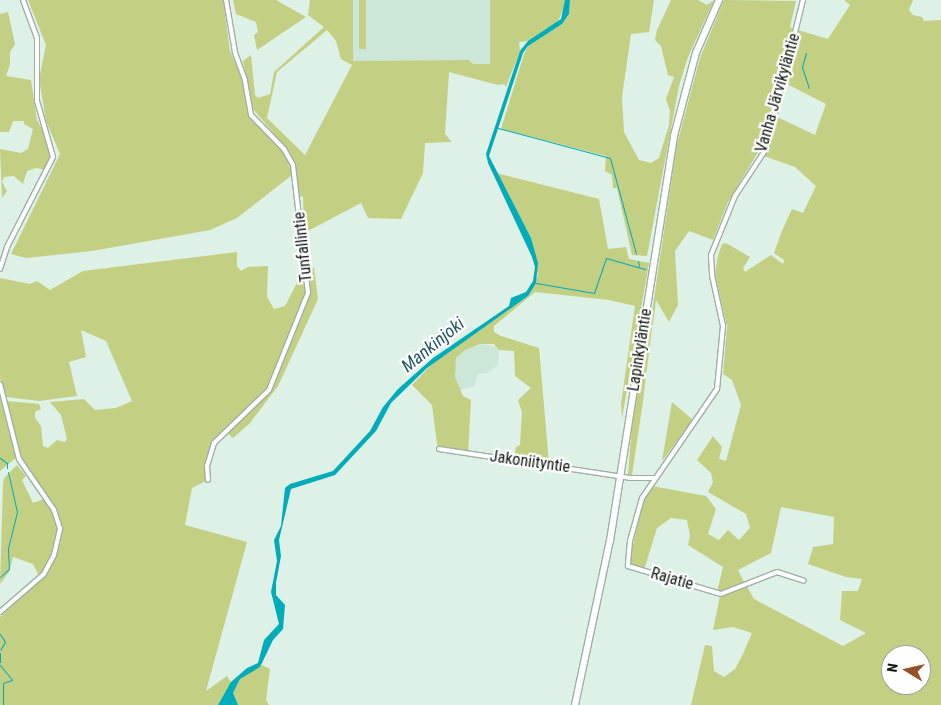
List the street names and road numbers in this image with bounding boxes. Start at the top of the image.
street label: Vanha Järvikyläntie [752,31,804,155]
street label: Tunfallintie [290,211,316,283]
street label: Lapinkyläntie [624,307,656,393]
street label: Jakoniityntie [489,447,571,477]
street label: Rajatie [649,564,695,594]

